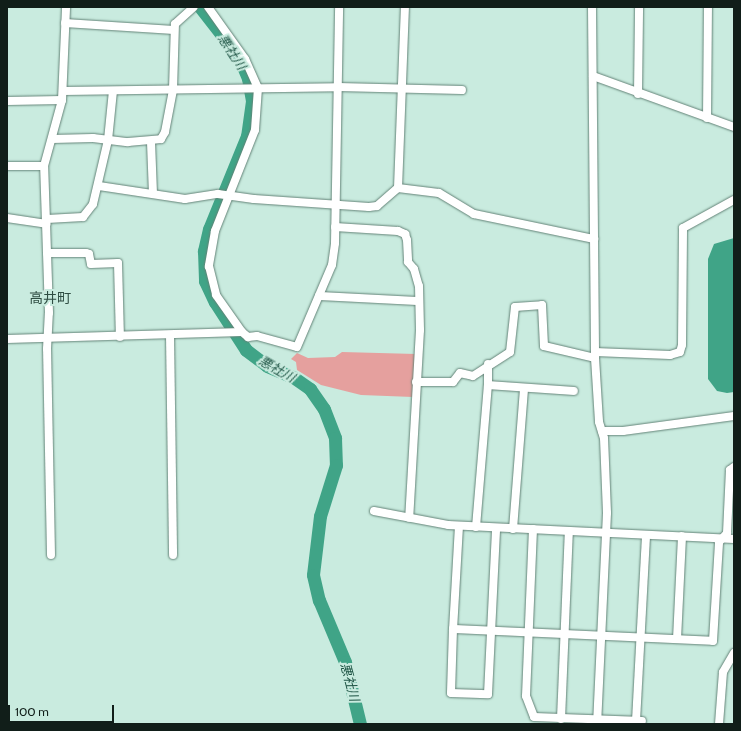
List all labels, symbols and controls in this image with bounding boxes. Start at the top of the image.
water label: 悪社川 [215,31,249,73]
district label: 高井町 [29,290,71,306]
water label: 悪社川 [256,352,298,386]
water label: 悪社川 [337,661,363,703]
scale bar [10,697,116,723]
text: 100 m [15,704,49,719]

